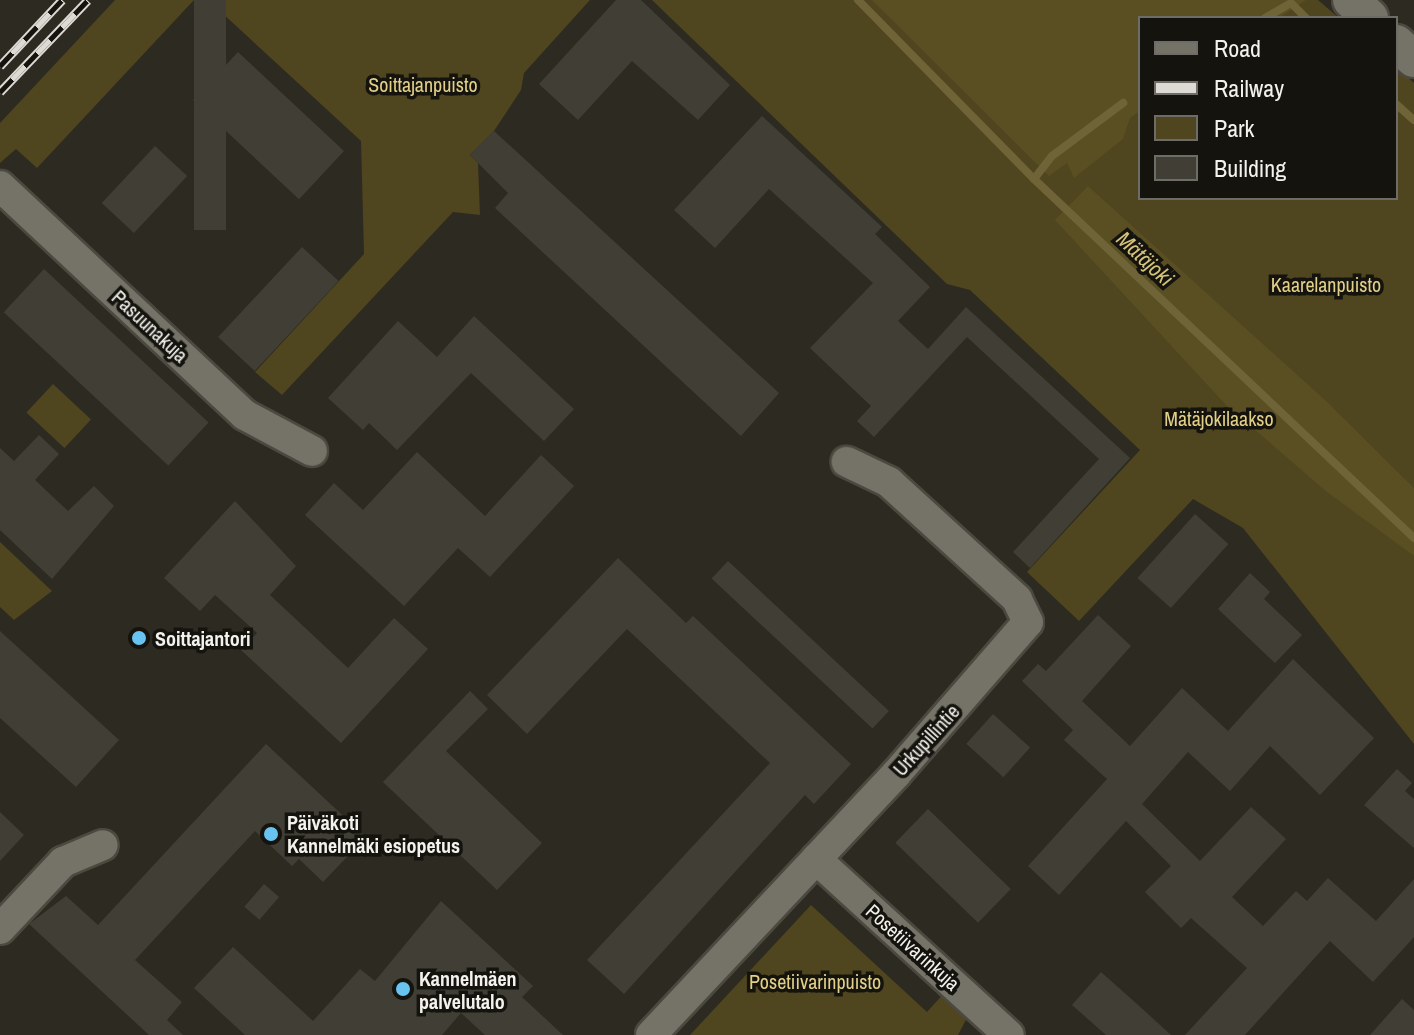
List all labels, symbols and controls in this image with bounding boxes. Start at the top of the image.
legend [1138,16,1398,200]
text: Road [1214,32,1261,64]
park label: Soittajanpuisto [368,72,478,96]
text: Railway [1214,72,1284,104]
text: Park [1214,112,1254,144]
text: Building [1214,152,1286,184]
water label: Mätäjoki [1111,226,1179,292]
park label: Kaarelanpuisto [1271,272,1381,296]
street label: Pasuunakuja [107,285,193,367]
park label: Mätäjokilaakso [1164,406,1274,430]
place label: Soittajantori [155,626,251,650]
marker: Soittajantori [130,629,148,647]
street label: Urkupillintie [888,699,964,781]
place label: Päiväkoti Kannelmäki esiopetus [287,810,460,857]
marker: Päiväkoti Kannelmäki esiopetus [262,825,280,843]
street label: Posetiivarinkuja [861,899,965,995]
place label: Kannelmäen palvelutalo [419,966,517,1013]
park label: Posetiivarinpuisto [749,969,881,993]
marker: Kannelmäen palvelutalo [394,980,412,998]

